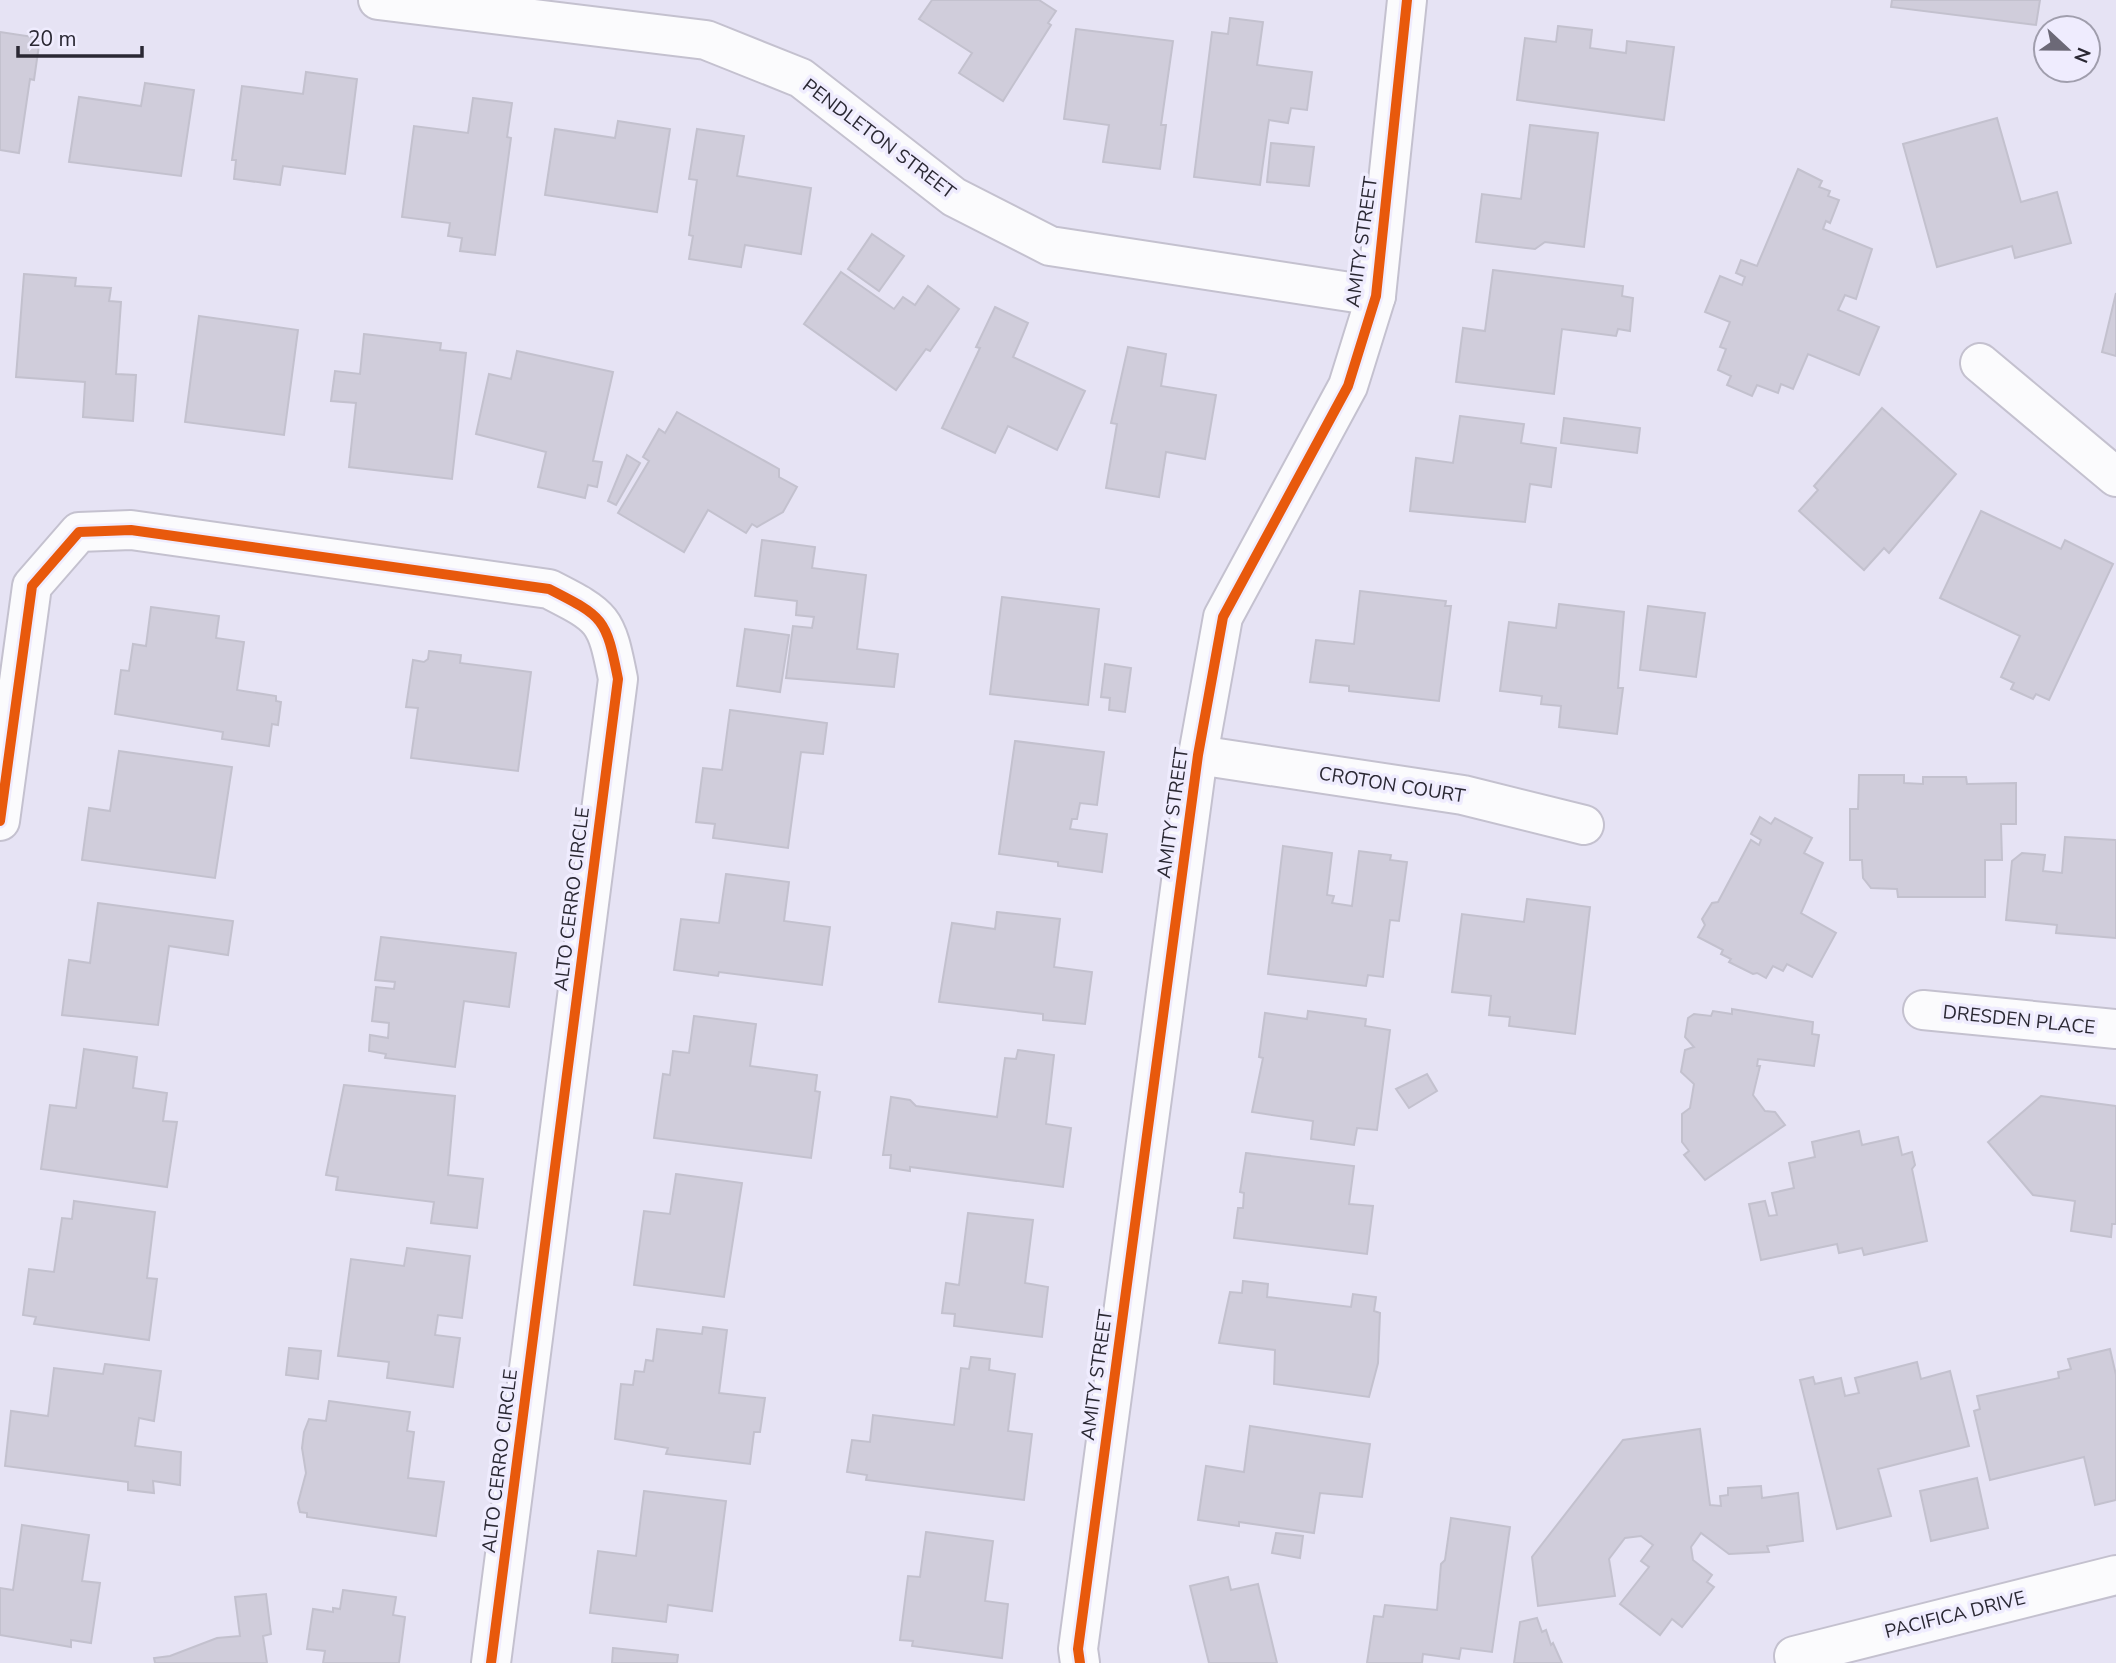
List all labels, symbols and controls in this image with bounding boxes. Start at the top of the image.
scale bar [18,14,142,58]
north arrow [2032,14,2102,84]
text: 20 m [28,25,77,53]
text: N [2067,44,2097,66]
street label: PENDLETON STREET [797,73,961,206]
street label: AMITY STREET [1340,174,1384,309]
street label: AMITY STREET [1151,745,1195,880]
street label: CROTON COURT [1317,761,1468,809]
street label: ALTO CERRO CIRCLE [548,806,596,992]
street label: DRESDEN PLACE [1942,999,2096,1041]
street label: AMITY STREET [1075,1307,1119,1442]
street label: ALTO CERRO CIRCLE [476,1368,524,1554]
street label: PACIFICA DRIVE [1882,1585,2028,1645]

